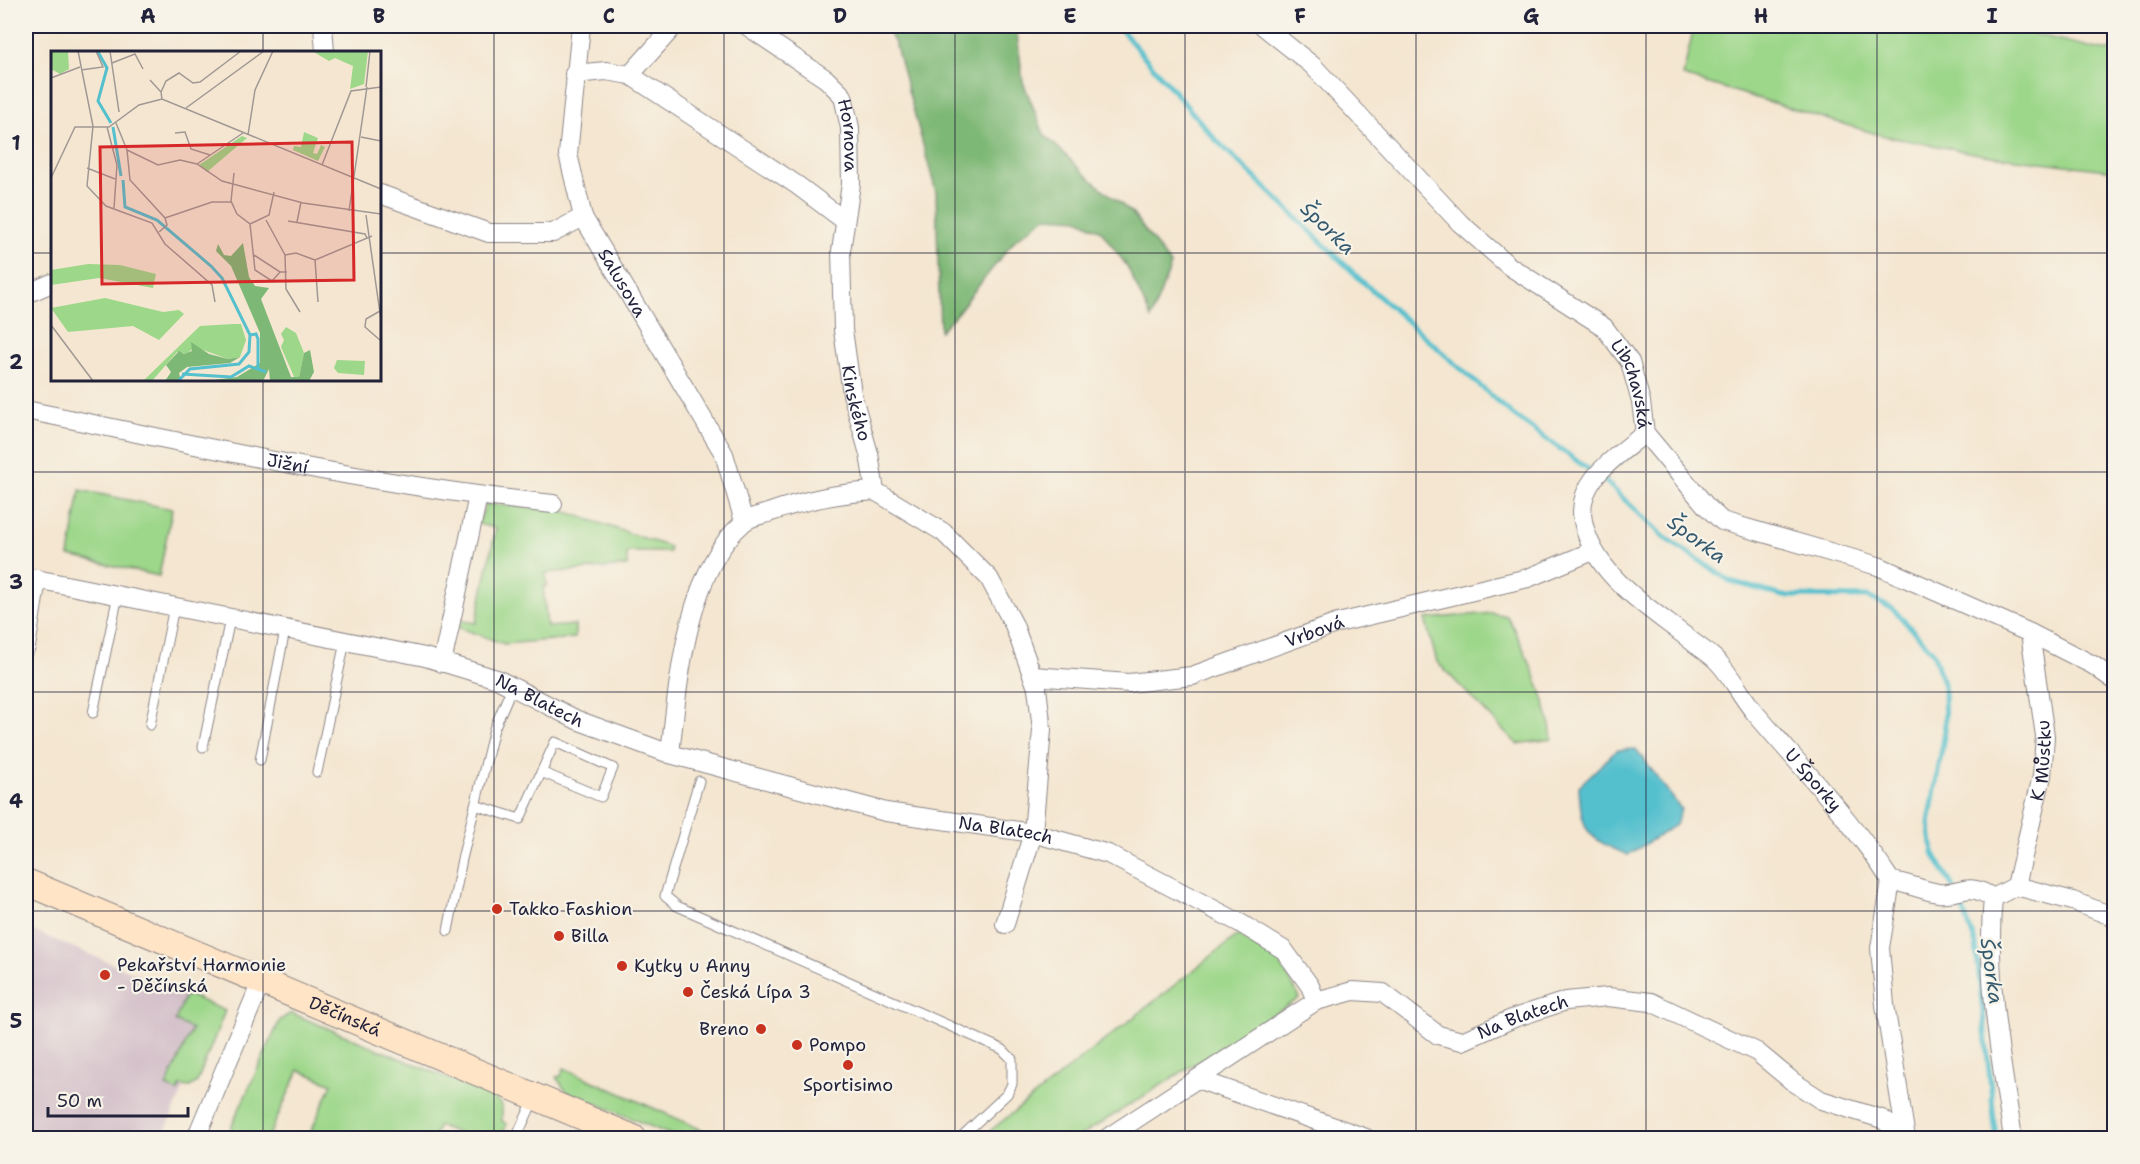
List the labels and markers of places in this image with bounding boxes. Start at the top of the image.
place label: Takko Fashion [509,897,632,921]
marker: Takko Fashion [490,902,504,916]
place label: Billa [571,924,609,948]
marker: Billa [552,929,566,943]
place label: Pekařství Harmonie - Děčínská [117,953,286,998]
place label: Kytky u Anny [634,954,751,978]
marker: Kytky u Anny [615,959,629,973]
marker: Pekařství Harmonie - Děčínská [98,968,112,982]
place label: Česká Lípa 3 [700,980,811,1004]
marker: Česká Lípa 3 [681,985,695,999]
place label: Breno [699,1017,749,1041]
marker: Breno [754,1022,768,1036]
place label: Pompo [809,1033,866,1057]
marker: Pompo [790,1038,804,1052]
marker: Sportisimo [841,1058,855,1072]
place label: Sportisimo [803,1073,893,1097]

